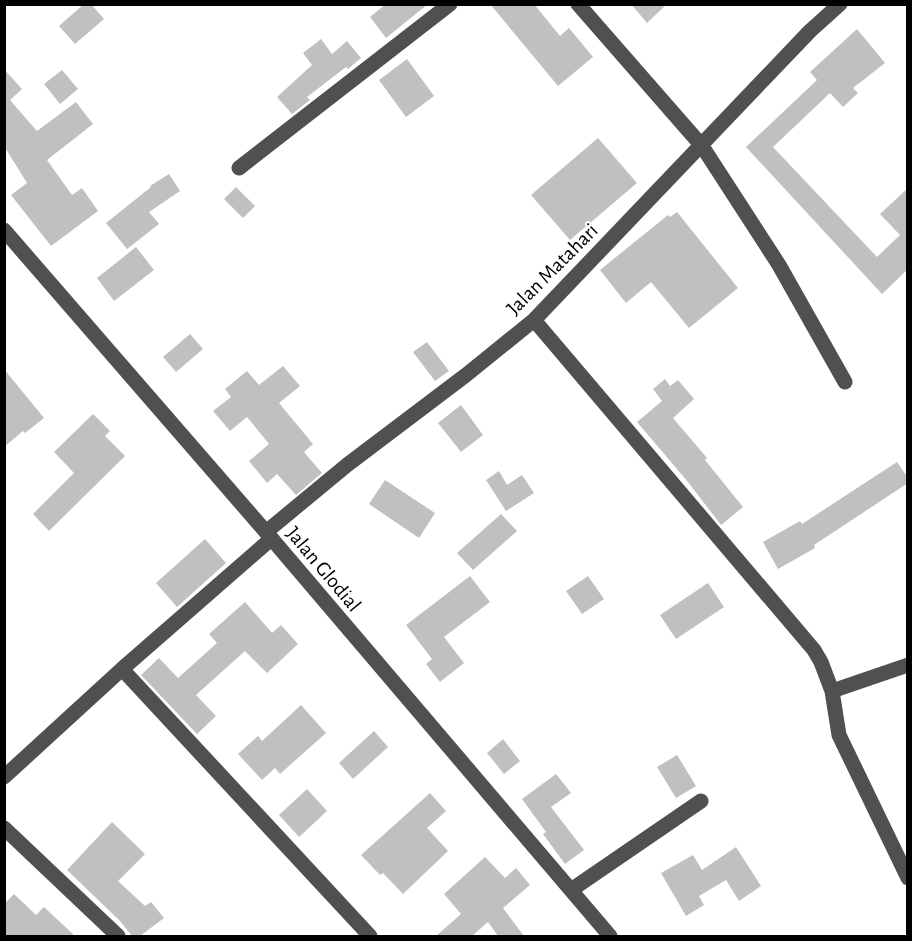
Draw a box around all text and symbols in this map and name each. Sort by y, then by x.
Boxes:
street label: Jalan Matahari [503,220,602,319]
street label: Jalan Glodial [282,523,365,616]

